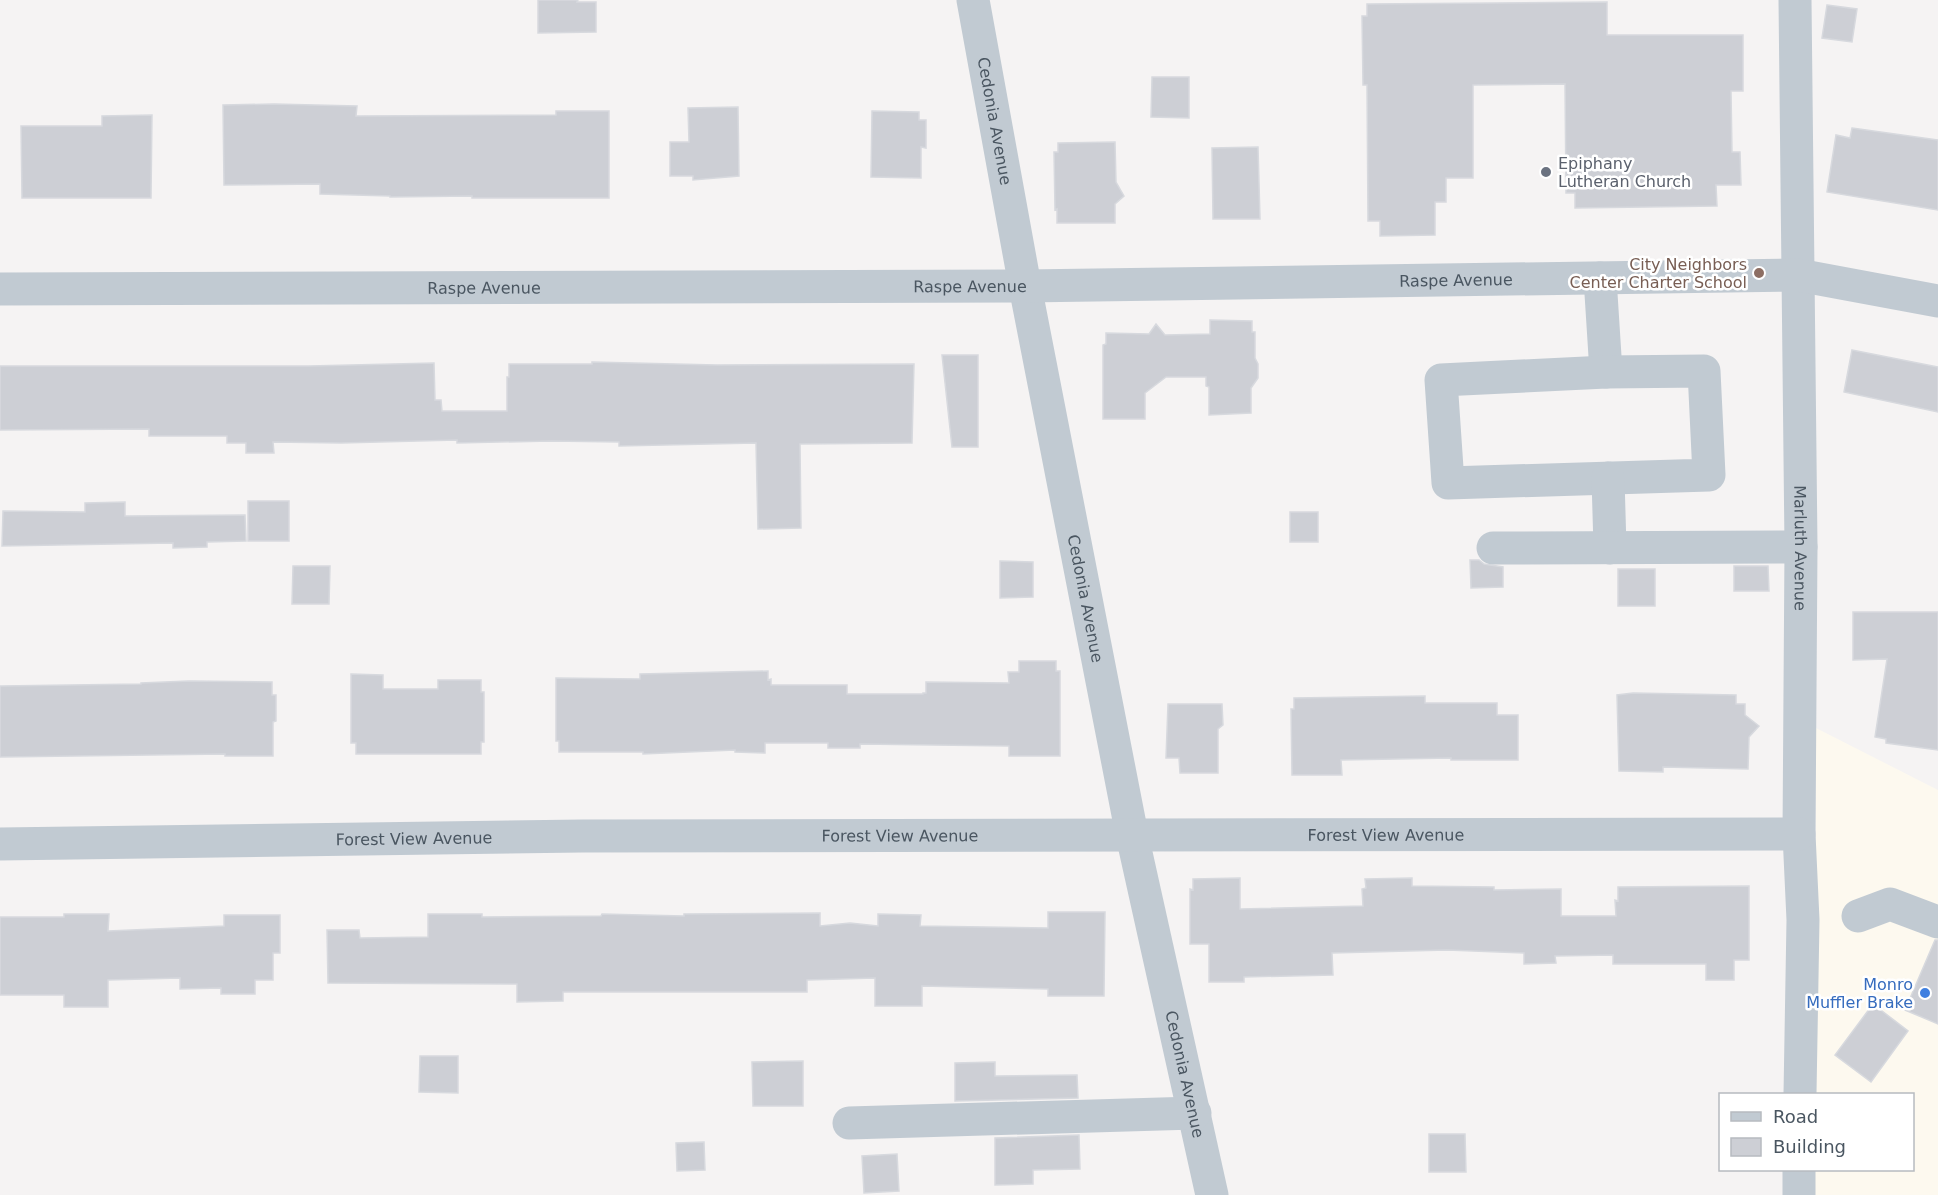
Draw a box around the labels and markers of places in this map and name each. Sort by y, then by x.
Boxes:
place label: Epiphany Lutheran Church [1558,154,1691,191]
marker: Epiphany Lutheran Church [1539,165,1553,179]
place label: City Neighbors Center Charter School [1569,255,1747,292]
marker: City Neighbors Center Charter School [1752,266,1766,280]
place label: Monro Muffler Brake [1806,975,1913,1012]
marker: Monro Muffler Brake [1918,986,1932,1000]

